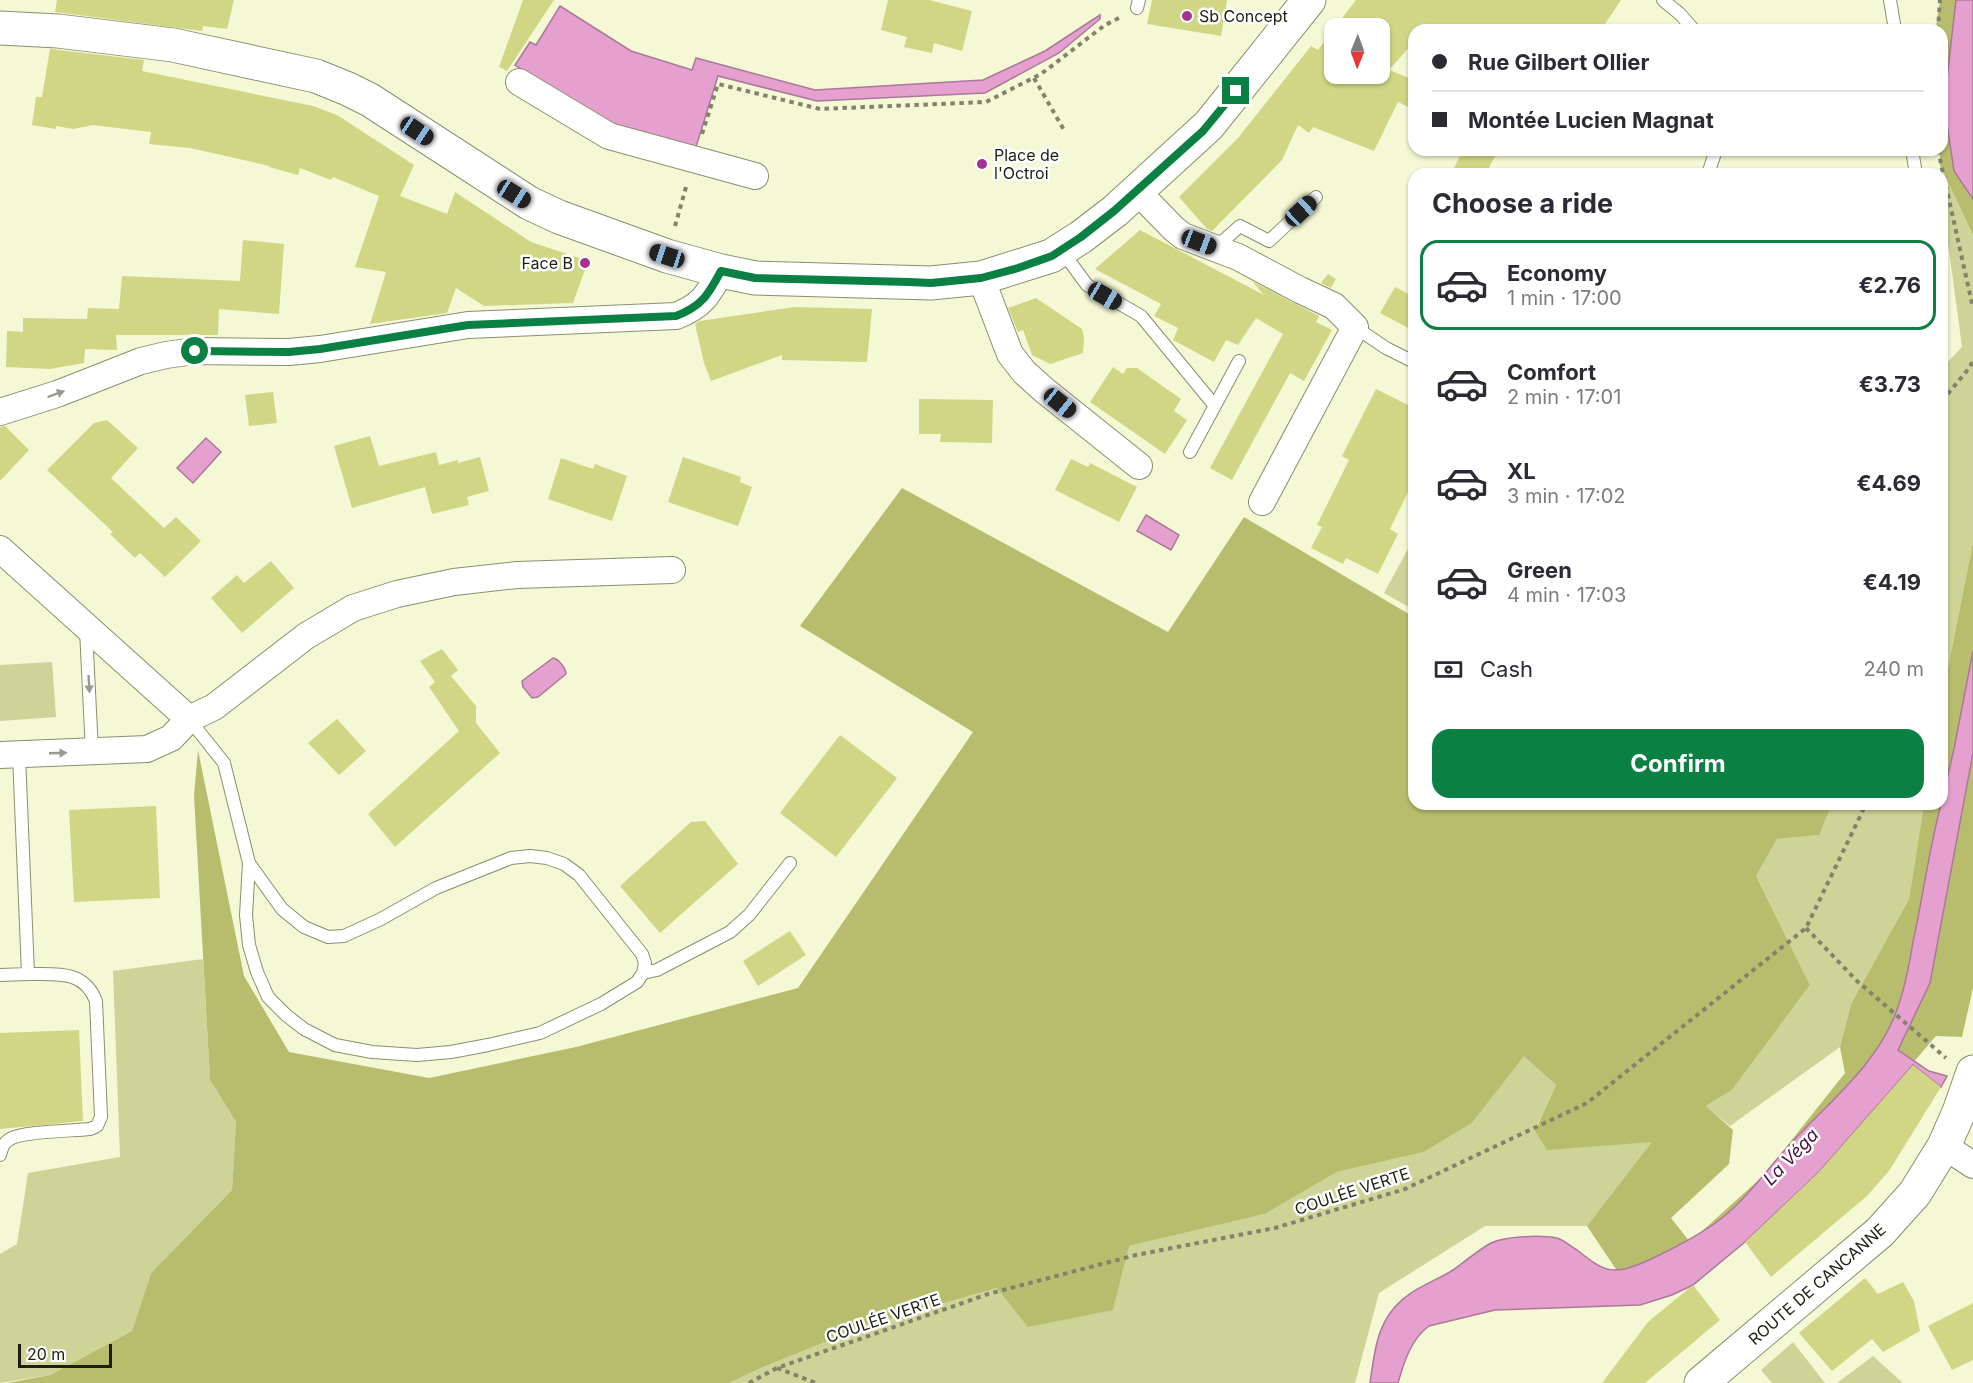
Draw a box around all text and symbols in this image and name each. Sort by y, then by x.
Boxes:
place label: Sb Concept [1199,6,1288,26]
marker: Sb Concept [1180,9,1194,23]
north arrow [1324,18,1390,84]
map controls [1324,18,1390,84]
text: Rue Gilbert Ollier [1468,49,1649,75]
route end [1222,77,1249,104]
text: Montée Lucien Magnat [1468,107,1714,133]
car [397,113,437,149]
place label: Place de l'Octroi [994,145,1059,183]
marker: Place de l'Octroi [975,157,989,171]
car [494,177,534,211]
text: Choose a ride [1432,187,1613,220]
car [1282,192,1320,230]
car [1179,227,1219,257]
car [647,242,687,270]
place label: Face B [522,253,573,273]
marker: Face B [578,256,592,270]
icon: car [1435,258,1489,312]
text: Economy [1507,260,1607,286]
text: €2.76 [1859,272,1921,298]
car [1085,279,1125,313]
text: 1 min · 17:00 [1507,286,1622,310]
route start [181,337,208,364]
icon: car [1435,357,1489,411]
text: Comfort [1507,359,1596,385]
text: €3.73 [1859,371,1921,397]
car [1040,385,1080,421]
text: 2 min · 17:01 [1507,385,1621,409]
one-way arrow [47,389,65,399]
icon: car [1435,456,1489,510]
text: XL [1507,458,1536,484]
text: €4.69 [1857,470,1921,496]
text: 3 min · 17:02 [1507,484,1626,508]
icon: car [1435,555,1489,609]
text: Green [1507,557,1572,583]
text: €4.19 [1863,569,1921,595]
text: 4 min · 17:03 [1507,583,1626,607]
icon: cash [1432,653,1465,686]
text: Cash [1480,656,1533,682]
text: 240 m [1863,657,1924,681]
one-way arrow [84,675,93,694]
button: Confirm [1432,729,1924,798]
one-way arrow [49,749,68,758]
water label: La Véga [1759,1124,1823,1189]
street label: COULÉE VERTE [1292,1163,1412,1219]
street label: ROUTE DE CANCANNE [1744,1219,1890,1349]
street label: COULÉE VERTE [823,1289,943,1347]
scale bar [18,1341,112,1368]
text: 20 m [27,1344,65,1364]

